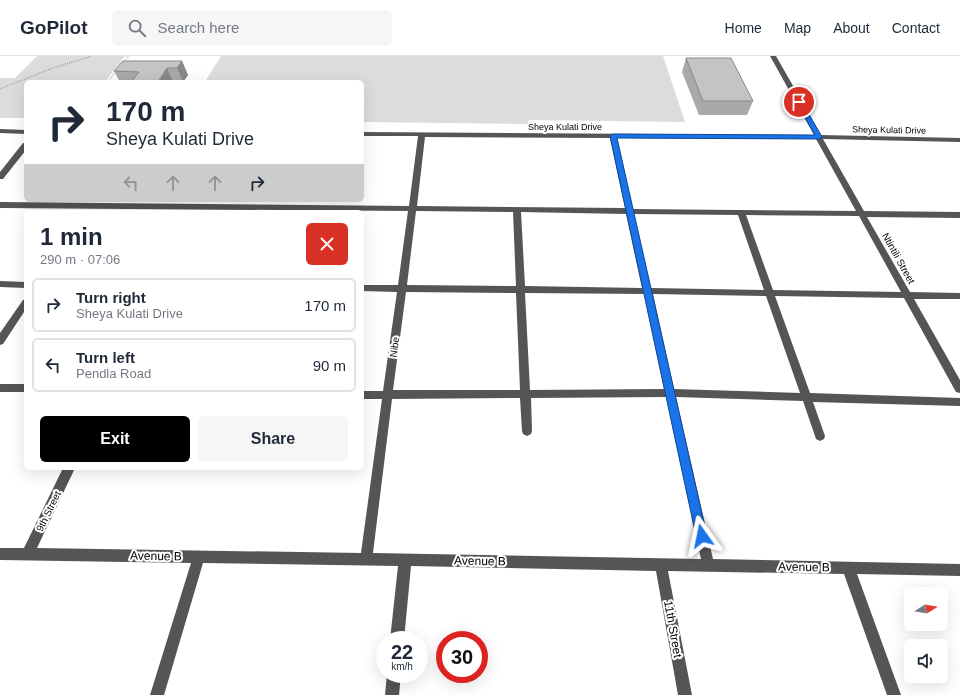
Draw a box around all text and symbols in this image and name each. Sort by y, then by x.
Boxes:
search box [112,10,392,46]
text: GoPilot [20,17,88,38]
icon: search [126,17,148,39]
text: Search here [158,19,239,36]
text: Home [725,20,762,36]
text: Map [784,20,811,36]
text: About [833,20,870,36]
text: Contact [892,20,940,36]
pin [782,85,816,119]
icon: arrive [788,91,810,113]
icon: right [40,96,92,148]
text: 170 m [106,96,185,127]
street label: Sheya Kulati Drive [528,122,602,132]
street label: Sheya Kulati Drive [852,124,926,136]
text: Sheya Kulati Drive [106,129,254,149]
icon: left [120,172,142,194]
icon: ahead [162,172,184,194]
icon: ahead [204,172,226,194]
icon: right [246,172,268,194]
text: 1 min [40,223,103,250]
button: close [306,223,348,265]
street label: Ntintili Street [880,231,917,286]
text: 290 m · 07:06 [40,252,120,267]
text: Turn right [76,289,146,306]
icon: right [42,294,64,316]
text: 170 m [304,297,346,314]
text: Sheya Kulati Drive [76,306,183,321]
street label: Nibe [388,336,401,358]
text: Turn left [76,349,135,366]
icon: left [42,354,64,376]
text: 90 m [313,357,346,374]
text: Pendla Road [76,366,151,381]
button: Exit [40,416,190,462]
button: Share [198,416,348,462]
street label: 9th Street [34,489,63,533]
position arrow [681,515,723,557]
street label: Avenue B [130,549,182,563]
street label: Avenue B [454,554,506,568]
street label: Avenue B [778,560,830,574]
north arrow [904,587,948,631]
map controls [904,587,948,683]
street label: 11th Street [661,599,685,659]
speed limit sign: 30 [436,631,488,683]
button: sound [904,639,948,683]
text: 22 [391,641,413,663]
text: km/h [391,661,413,672]

